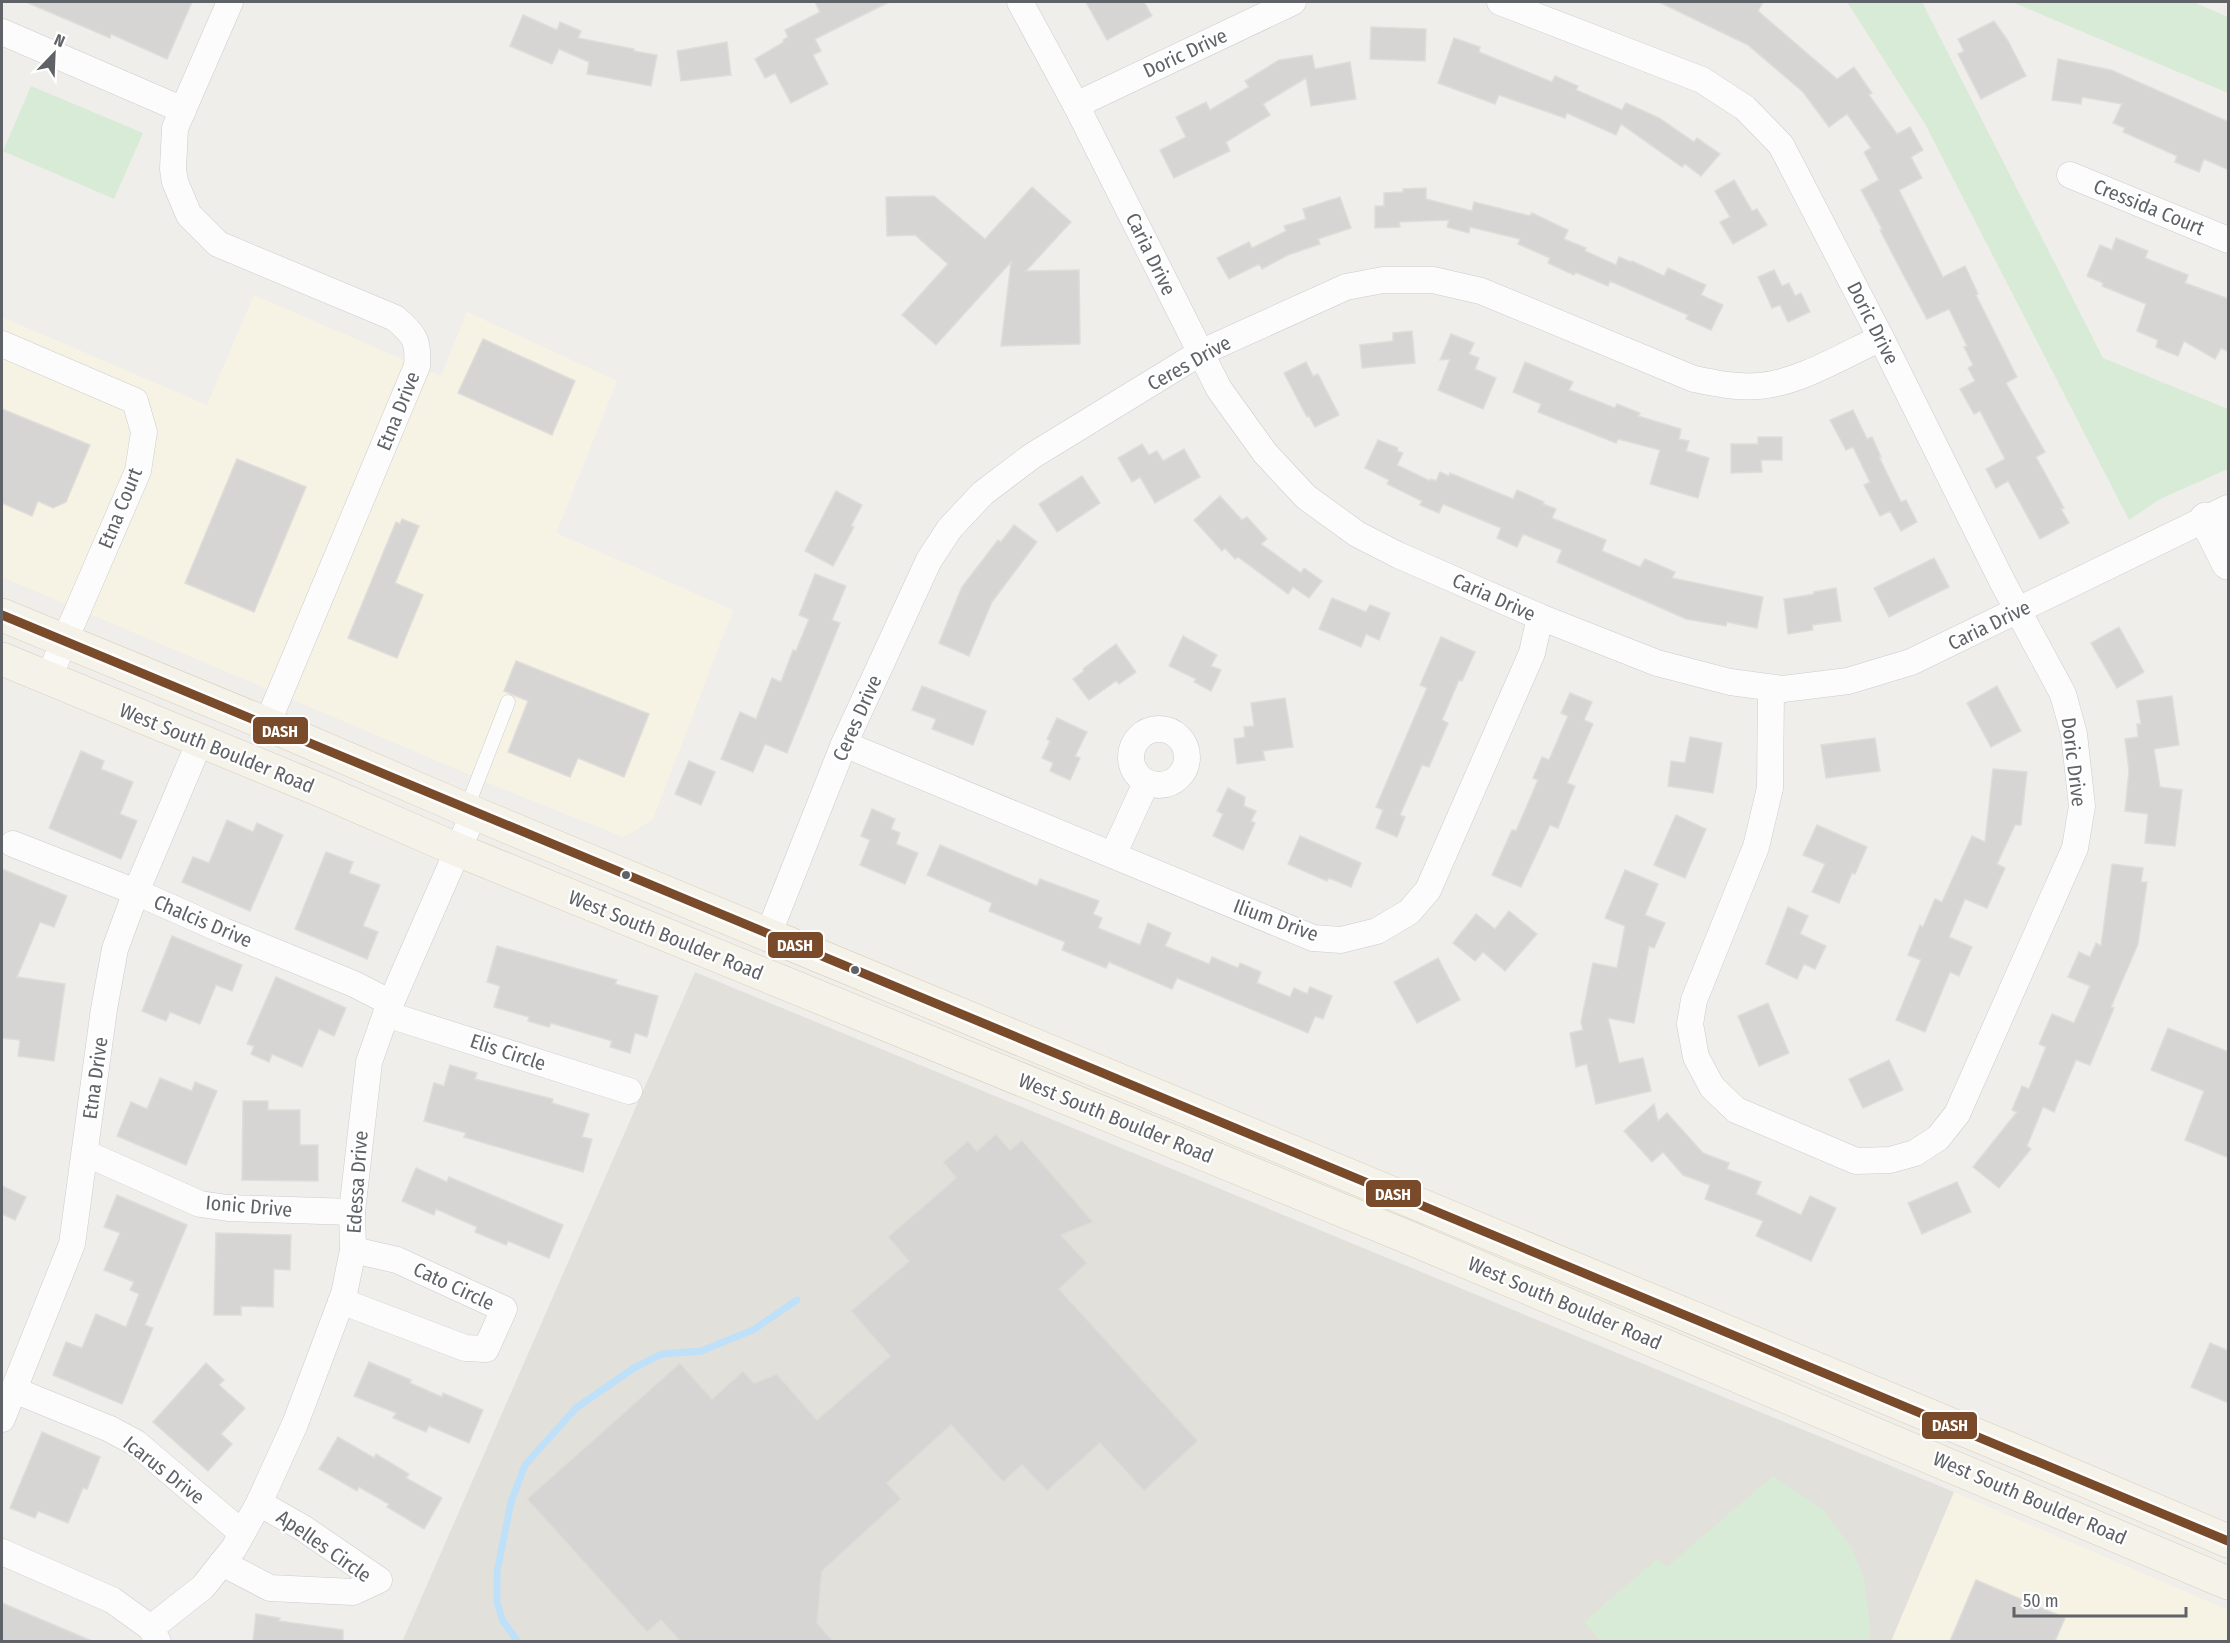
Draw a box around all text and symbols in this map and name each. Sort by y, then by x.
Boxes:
street label: Doric Drive [1139,23,1231,83]
north arrow [24,24,84,84]
text: N [52,30,68,51]
street label: Cressida Court [2090,174,2208,240]
street label: Caria Drive [1121,209,1181,299]
street label: Doric Drive [1842,278,1904,368]
street label: Ceres Drive [1143,330,1235,396]
street label: Etna Drive [371,368,425,454]
street label: Etna Court [93,464,147,552]
street label: Caria Drive [1449,568,1539,626]
street label: Caria Drive [1944,595,2034,655]
street label: Ceres Drive [827,671,887,765]
street label: West South Boulder Road [116,698,318,798]
line badge: DASH [252,716,309,745]
street label: Doric Drive [2057,716,2091,808]
text: DASH [262,722,298,741]
unlabelled marker [620,869,632,881]
street label: West South Boulder Road [565,885,767,985]
street label: Chalcis Drive [150,890,256,952]
street label: Ilium Drive [1230,894,1322,946]
line badge: DASH [767,931,824,959]
text: DASH [777,936,813,955]
unlabelled marker [849,964,861,976]
street label: Elis Circle [467,1029,549,1075]
street label: Etna Drive [77,1035,113,1121]
street label: West South Boulder Road [1015,1068,1217,1168]
street label: Edessa Drive [341,1130,373,1234]
line badge: DASH [1365,1179,1422,1208]
text: DASH [1375,1185,1411,1204]
street label: Ionic Drive [205,1190,293,1222]
street label: West South Boulder Road [1465,1251,1665,1355]
street label: Cato Circle [410,1257,498,1315]
line badge: DASH [1921,1411,1978,1440]
text: DASH [1932,1416,1968,1435]
street label: Icarus Drive [119,1431,209,1509]
street label: West South Boulder Road [1930,1446,2130,1550]
street label: Apelles Circle [272,1505,376,1587]
scale bar [2014,1580,2186,1618]
text: 50 m [2023,1590,2059,1612]

